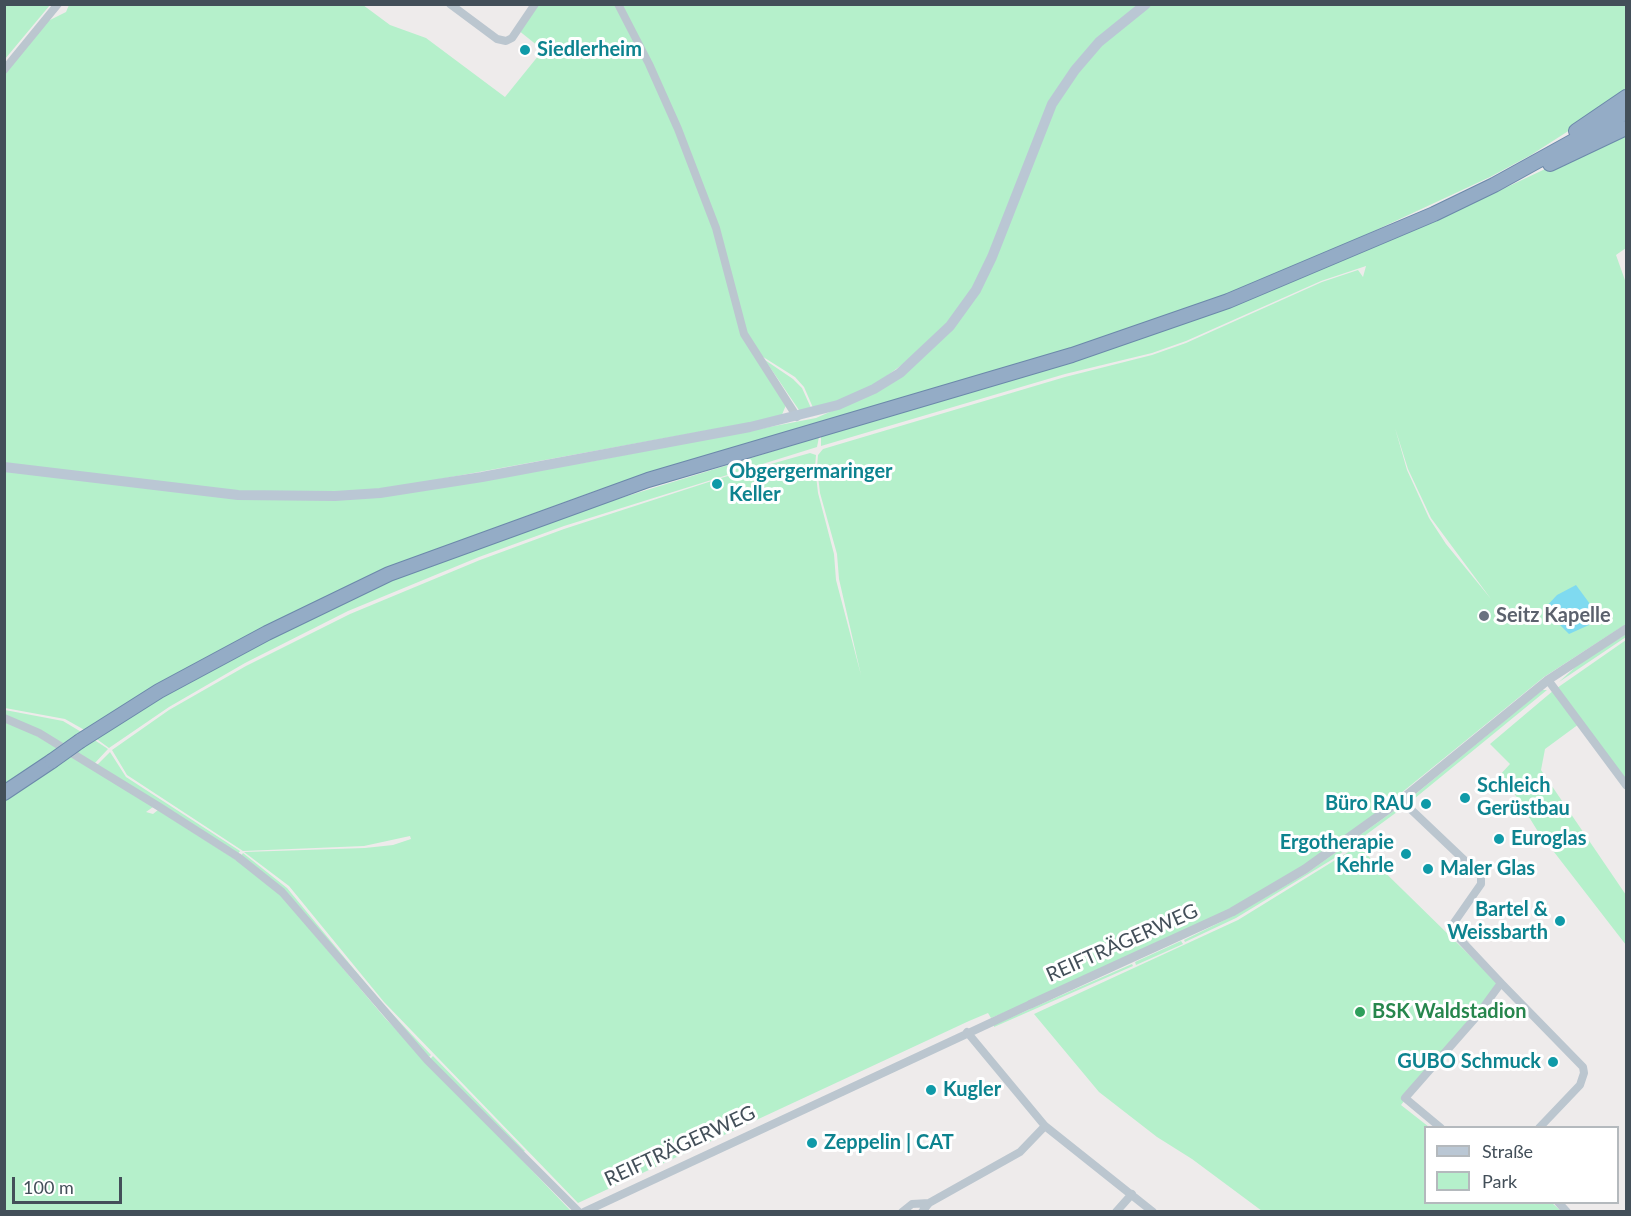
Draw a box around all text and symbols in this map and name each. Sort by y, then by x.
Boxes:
place label: Siedlerheim [537,38,642,62]
marker: Siedlerheim [518,43,532,57]
place label: Obgergermaringer Keller [729,460,893,507]
marker: Obgergermaringer Keller [710,477,724,491]
place label: Seitz Kapelle [1496,604,1611,628]
marker: Seitz Kapelle [1477,609,1491,623]
place label: Schleich Gerüstbau [1477,774,1570,821]
marker: Schleich Gerüstbau [1458,791,1472,805]
place label: Büro RAU [1325,792,1414,816]
marker: Büro RAU [1419,797,1433,811]
place label: Euroglas [1511,827,1586,851]
place label: Ergotherapie Kehrle [1280,831,1394,878]
marker: Euroglas [1492,832,1506,846]
marker: Ergotherapie Kehrle [1399,847,1413,861]
place label: Maler Glas [1440,857,1535,881]
marker: Maler Glas [1421,862,1435,876]
place label: Bartel & Weissbarth [1447,898,1548,945]
street label: REIFTRÄGERWEG [1042,899,1202,987]
marker: Bartel & Weissbarth [1553,914,1567,928]
place label: BSK Waldstadion [1372,1000,1527,1024]
marker: BSK Waldstadion [1353,1005,1367,1019]
place label: GUBO Schmuck [1397,1050,1541,1074]
marker: GUBO Schmuck [1546,1055,1560,1069]
place label: Kugler [943,1078,1001,1102]
marker: Kugler [924,1083,938,1097]
street label: REIFTRÄGERWEG [601,1101,759,1191]
legend [1424,1126,1619,1204]
place label: Zeppelin | CAT [824,1131,954,1155]
marker: Zeppelin | CAT [805,1136,819,1150]
text: Straße [1482,1140,1533,1162]
scale bar [15,1165,124,1203]
text: Park [1482,1170,1517,1192]
text: 100 m [23,1176,74,1198]

